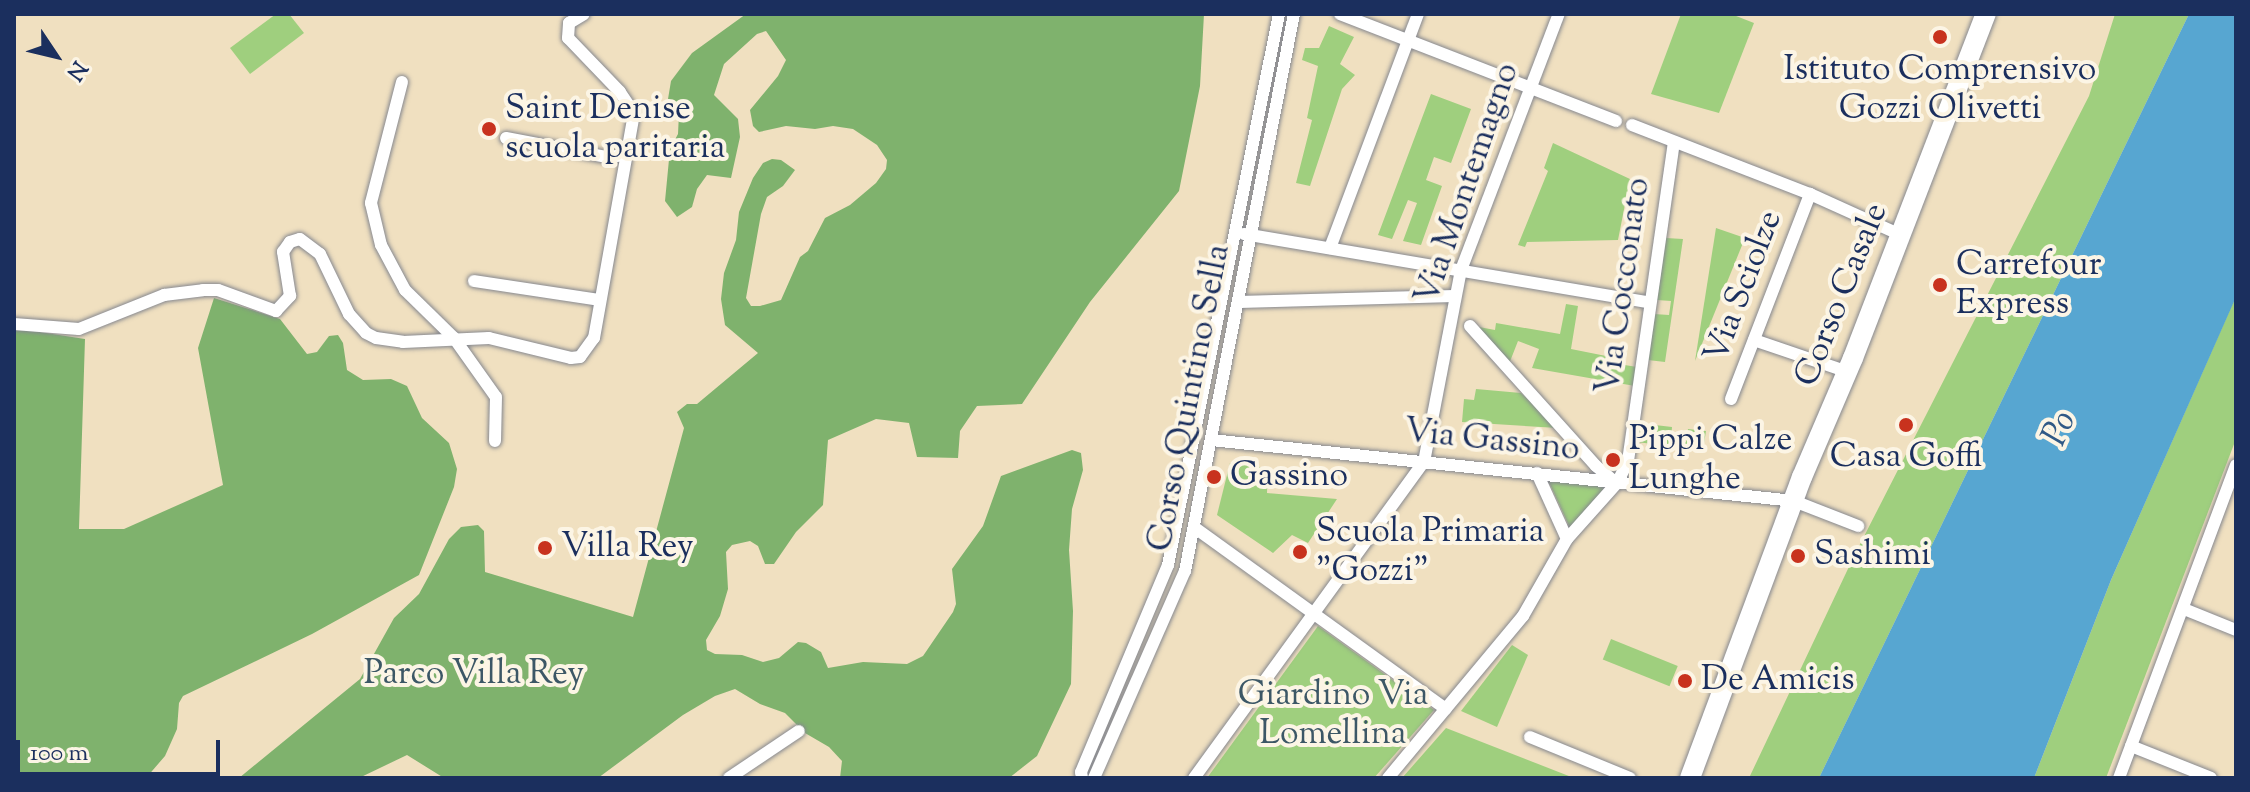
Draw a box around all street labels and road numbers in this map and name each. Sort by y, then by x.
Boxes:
street label: Via Montemagno [1408,58,1528,310]
street label: Via Cocconato [1589,175,1659,397]
street label: Corso Casale [1787,198,1897,392]
street label: Via Sciolze [1696,205,1792,369]
street label: Corso Quintino Sella [1140,241,1240,555]
street label: Via Gassino [1402,412,1582,470]

